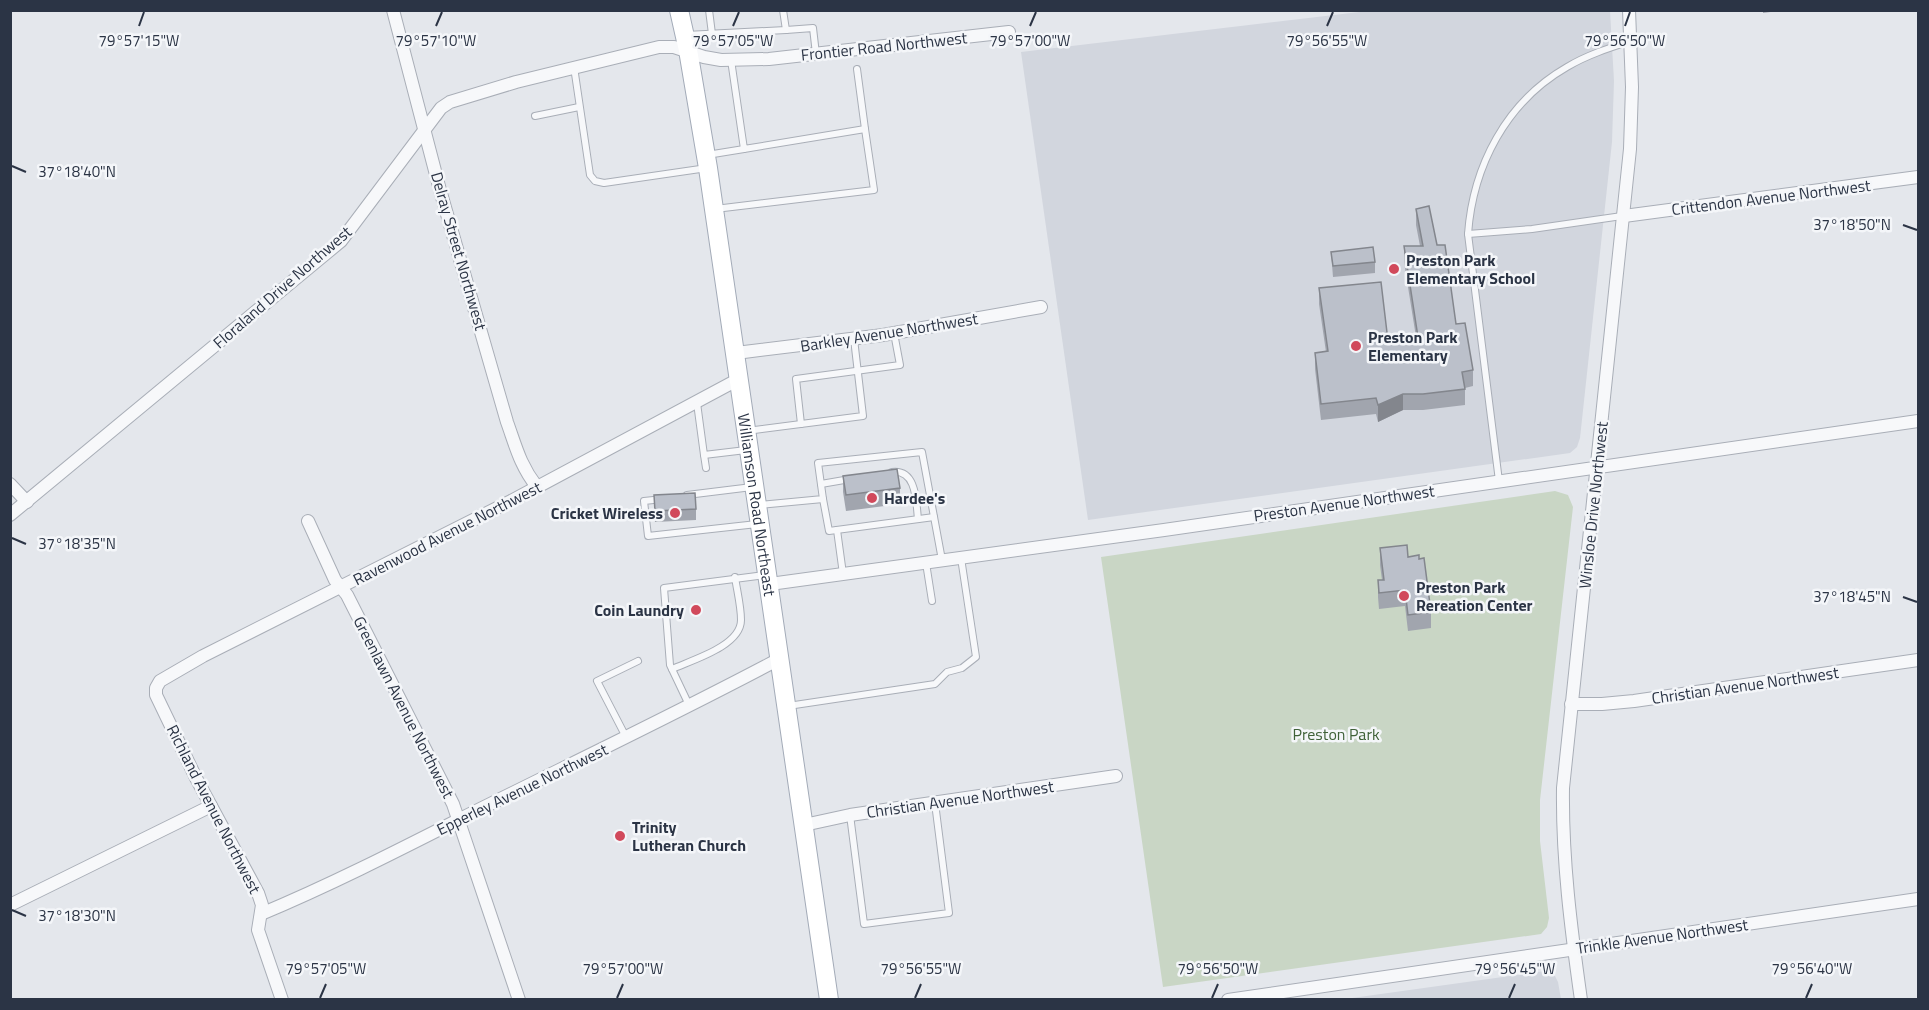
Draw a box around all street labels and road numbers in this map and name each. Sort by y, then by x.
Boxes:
street label: Frontier Road Northwest [800,25,969,67]
street label: Delray Street Northwest [425,169,493,333]
street label: Crittendon Avenue Northwest [1670,173,1872,221]
street label: Floraland Drive Northwest [207,220,357,354]
street label: Barkley Avenue Northwest [798,306,980,358]
street label: Williamson Road Northeast [732,412,782,598]
street label: Winsloe Drive Northwest [1572,420,1614,590]
street label: Ravenwood Avenue Northwest [349,475,546,591]
street label: Preston Avenue Northwest [1252,478,1436,528]
street label: Greenlawn Avenue Northwest [348,612,461,803]
street label: Christian Avenue Northwest [1650,660,1840,710]
street label: Richland Avenue Northwest [161,720,267,898]
street label: Epperley Avenue Northwest [432,737,612,841]
street label: Christian Avenue Northwest [865,774,1055,824]
street label: Trinkle Avenue Northwest [1575,912,1750,960]

